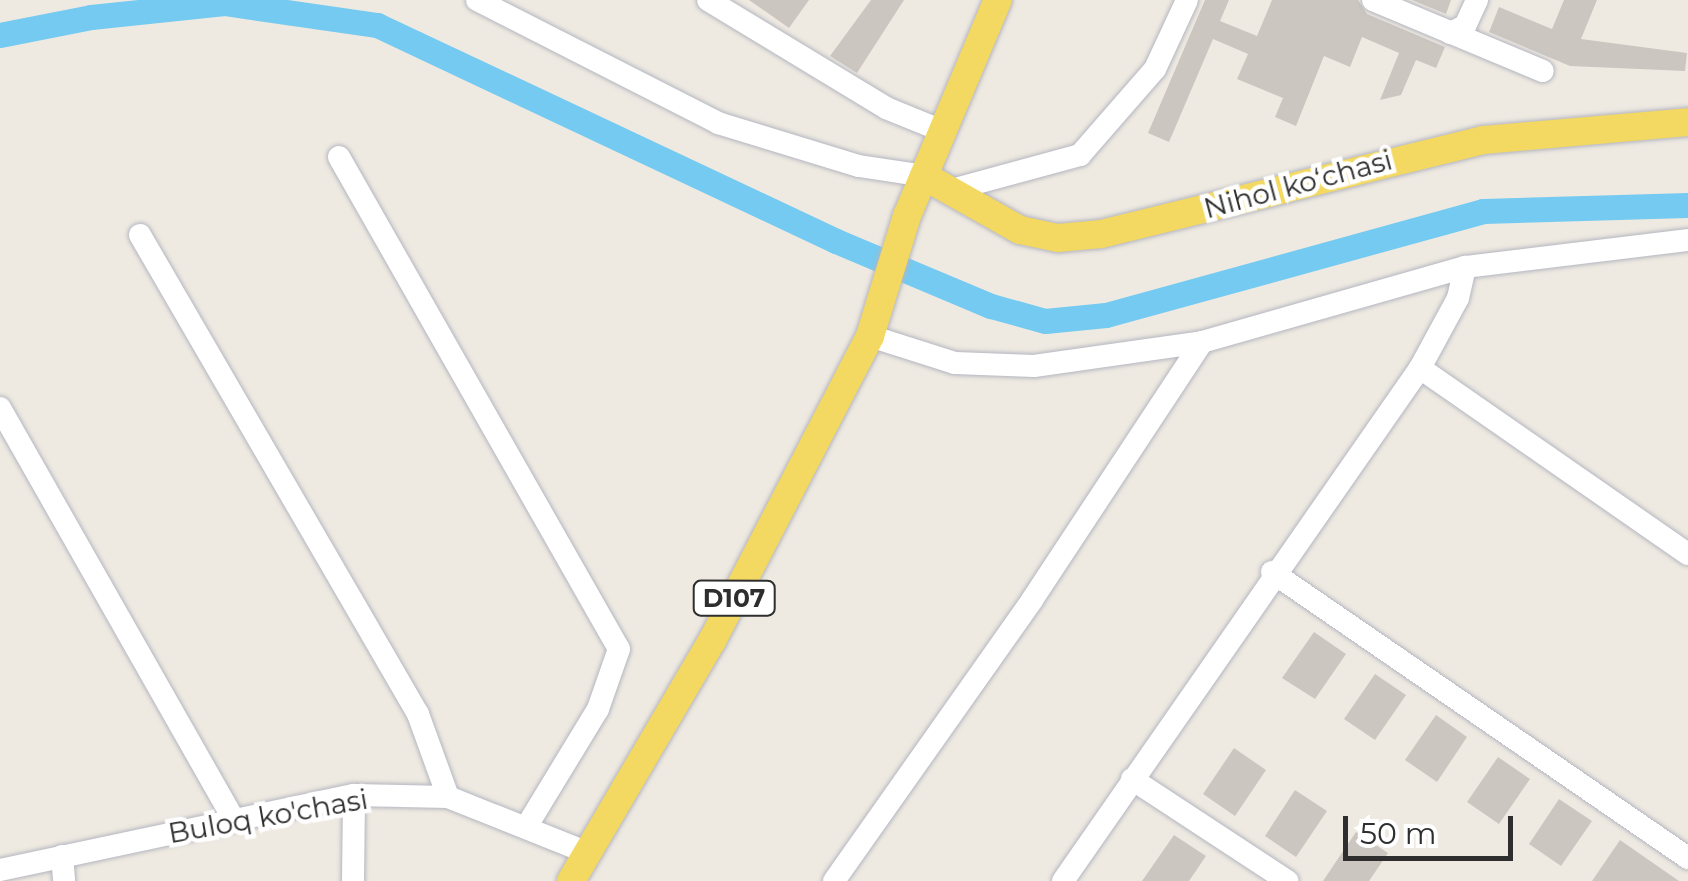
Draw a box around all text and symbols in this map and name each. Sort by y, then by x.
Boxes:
street label: Nihol koʻchasi [1200,143,1396,225]
road number: D107 [692,578,776,618]
street label: Buloq ko'chasi [166,782,370,850]
scale bar [1348,796,1518,858]
text: 50 m [1360,815,1437,852]

